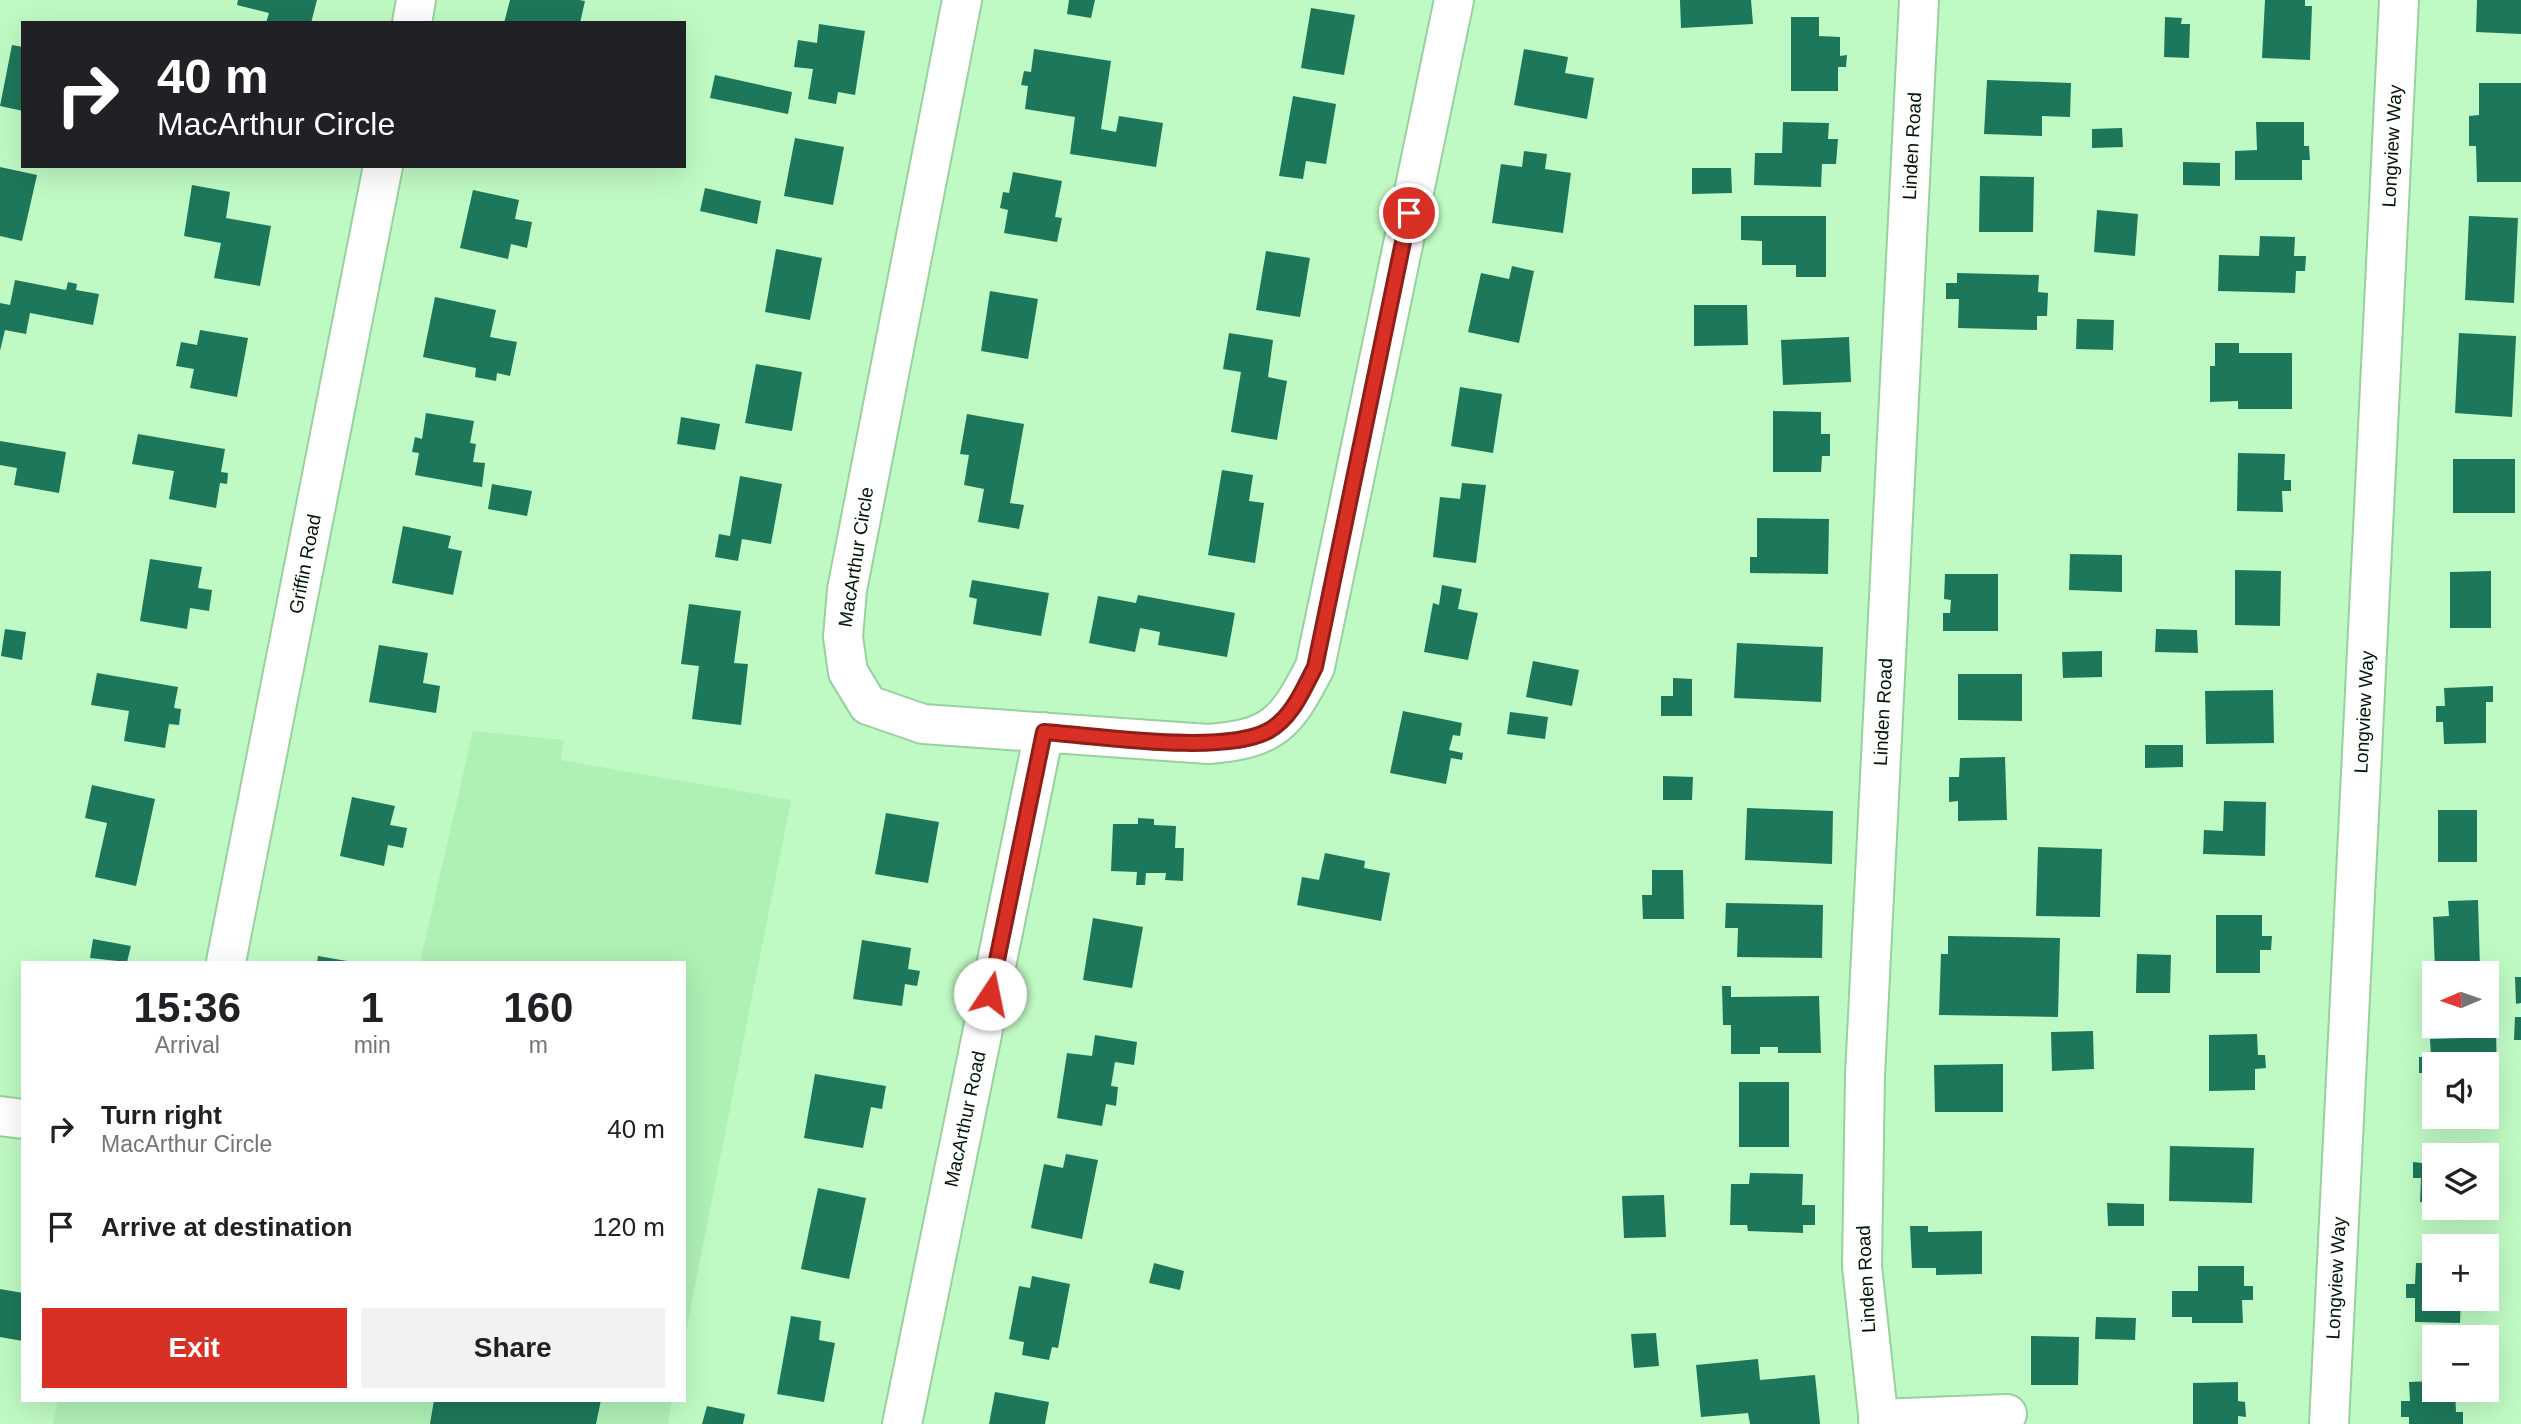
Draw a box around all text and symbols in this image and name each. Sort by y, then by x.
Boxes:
icon: right [42,49,133,140]
text: 40 m [157,49,269,103]
street label: Longview Way [2378,84,2406,208]
street label: Linden Road [1899,92,1925,200]
text: MacArthur Circle [157,106,395,142]
pin [1379,183,1439,243]
icon: arrive [1390,194,1428,232]
street label: MacArthur Circle [835,485,877,629]
street label: Griffin Road [285,512,325,616]
street label: Longview Way [2350,650,2378,774]
street label: Linden Road [1870,658,1896,766]
position arrow [953,957,1027,1031]
north arrow [2422,961,2499,1038]
map controls [2422,961,2499,1402]
text: 15:36 [134,984,241,1031]
text: 1 [360,984,384,1031]
text: 160 [503,984,573,1031]
text: Arrival [155,1032,220,1058]
text: min [354,1032,391,1058]
text: m [529,1032,548,1058]
street label: MacArthur Road [940,1049,990,1189]
button: sound [2422,1052,2499,1129]
text: Turn right [101,1100,222,1130]
icon: right [42,1110,80,1148]
text: 40 m [607,1114,665,1144]
text: MacArthur Circle [101,1131,272,1157]
button: layers [2422,1143,2499,1220]
icon: arrive [42,1208,80,1246]
text: Arrive at destination [101,1212,352,1242]
text: 120 m [593,1212,665,1242]
street label: Longview Way [2322,1216,2350,1340]
street label: Linden Road [1853,1225,1879,1333]
button: + [2422,1234,2499,1311]
button: Exit [42,1308,347,1388]
button: Share [361,1308,665,1388]
button: − [2422,1325,2499,1402]

